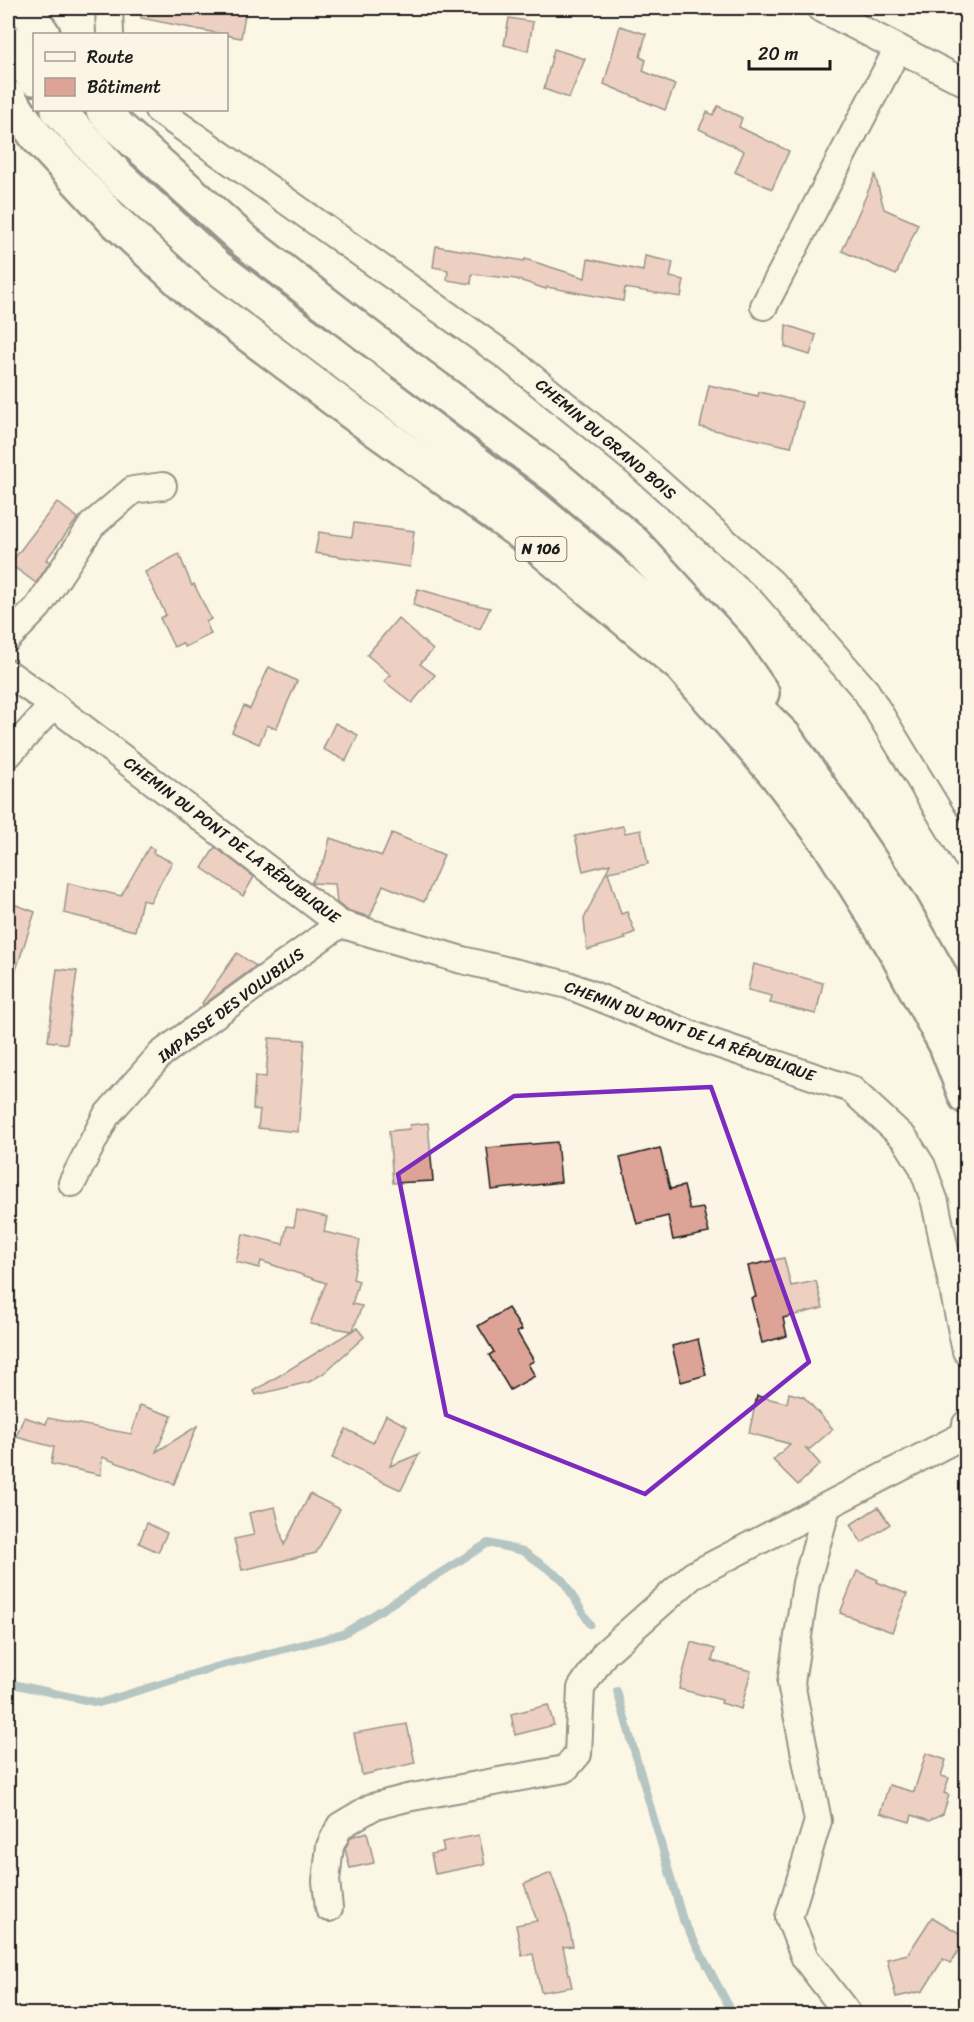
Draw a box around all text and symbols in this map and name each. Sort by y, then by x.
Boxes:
legend [33,33,228,111]
scale bar [749,33,830,71]
text: 20 m [758,38,798,70]
text: Route [87,41,134,73]
text: Bâtiment [87,71,161,103]
street label: CHEMIN DU GRAND BOIS [529,371,683,507]
road number: N 106 [516,537,566,561]
street label: CHEMIN DU PONT DE LA RÉPUBLIQUE [117,749,348,932]
street label: IMPASSE DES VOLUBILIS [150,940,311,1071]
street label: CHEMIN DU PONT DE LA RÉPUBLIQUE [560,972,821,1090]

